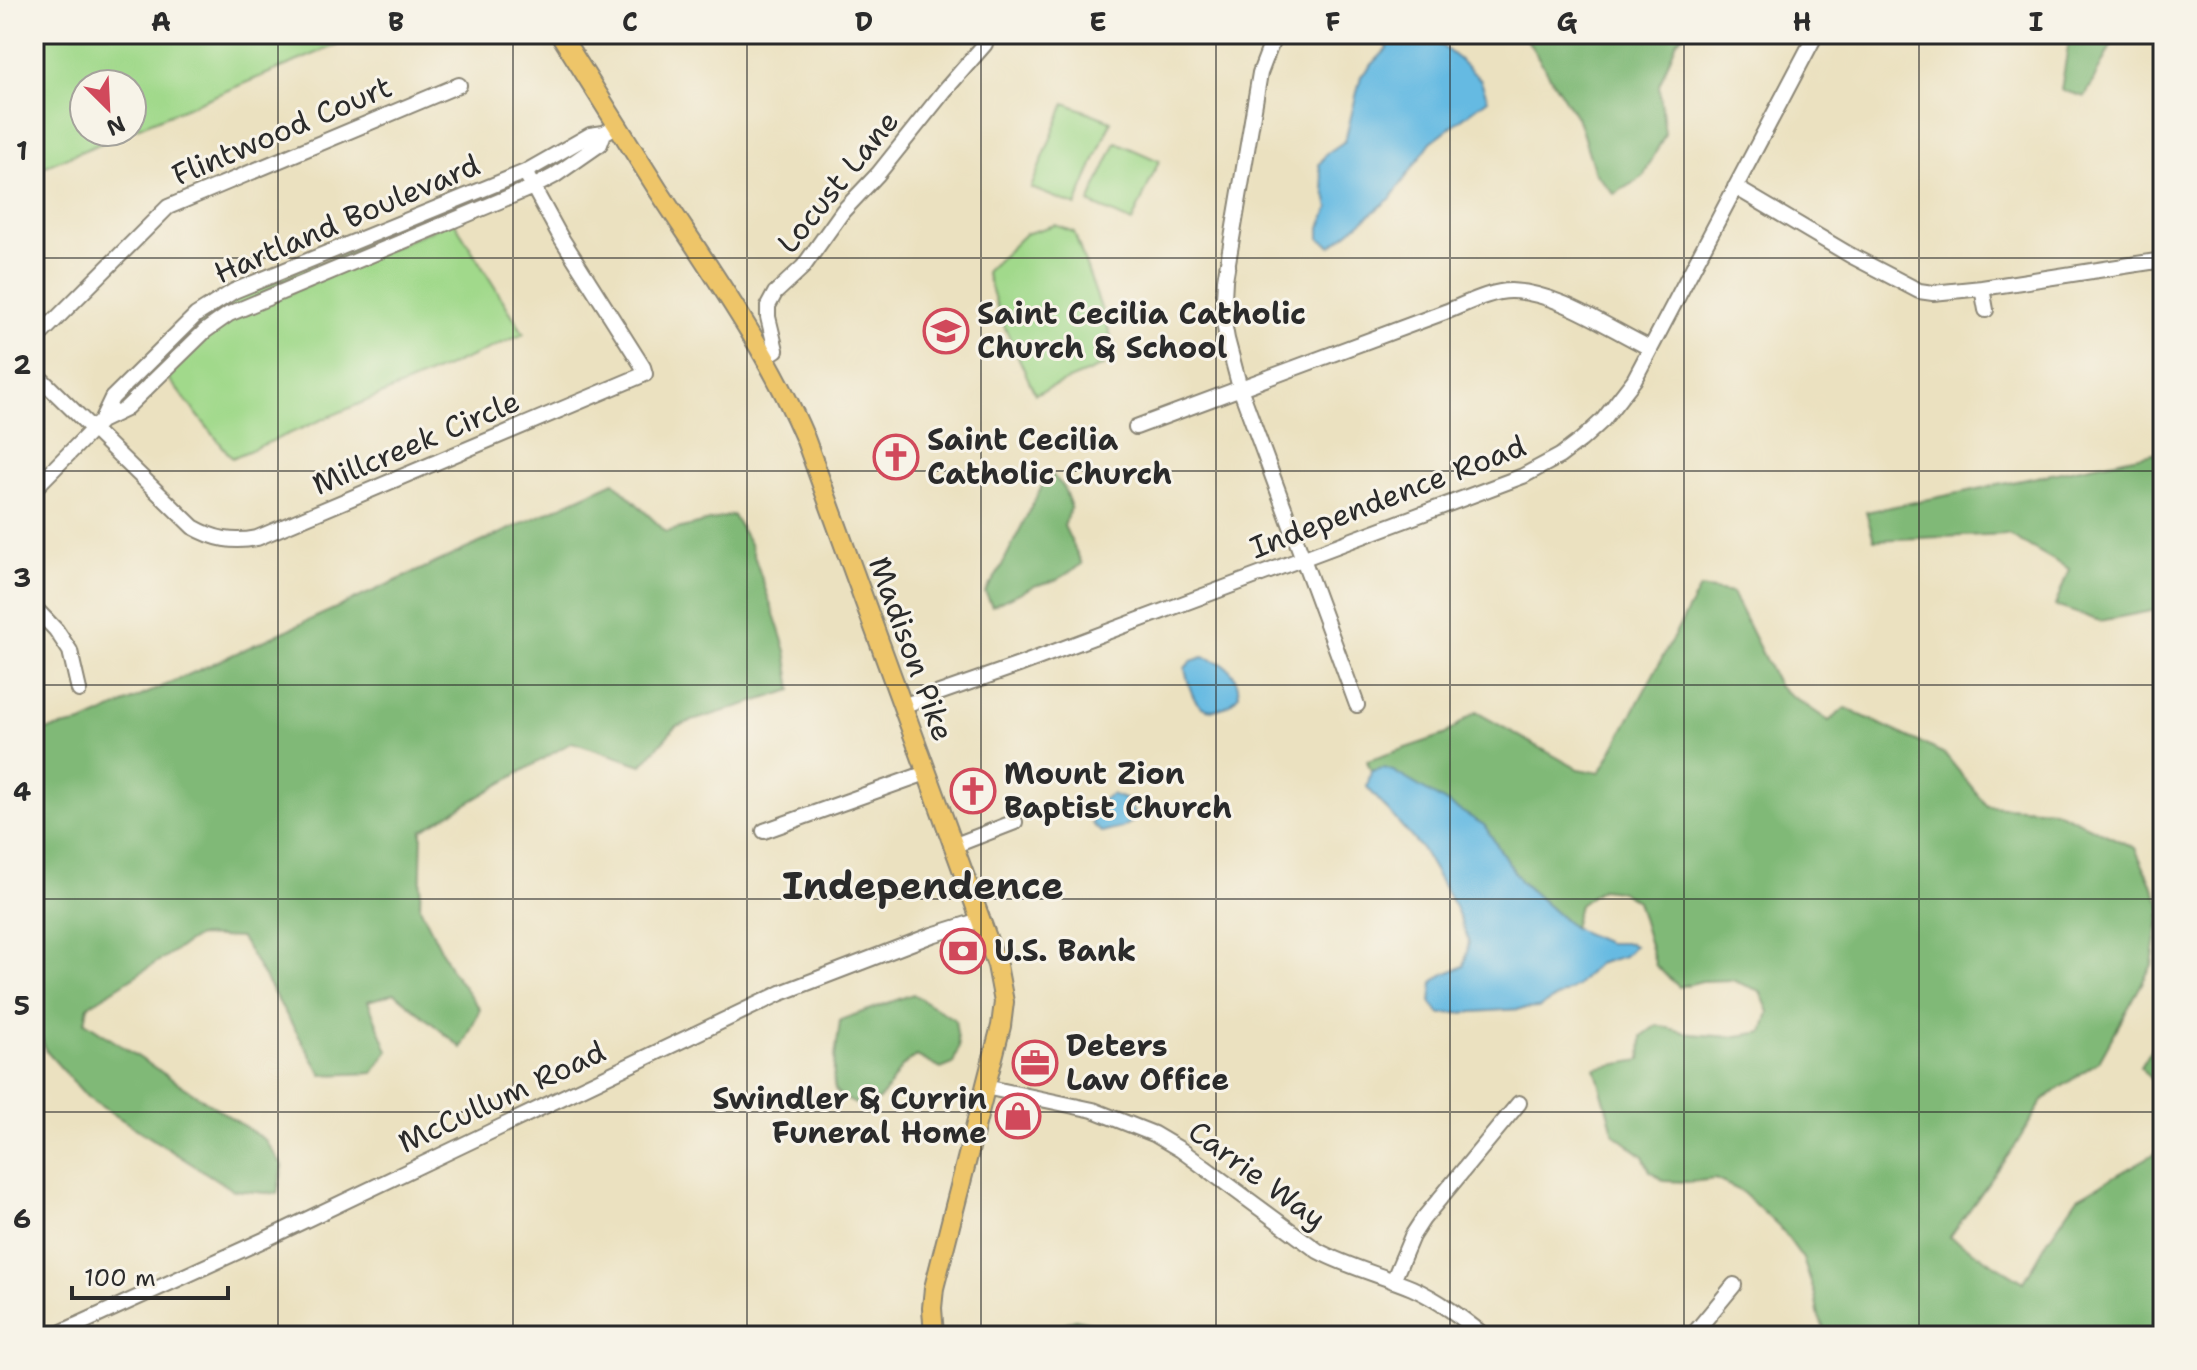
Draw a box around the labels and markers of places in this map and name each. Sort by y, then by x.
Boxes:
place label: Saint Cecilia Catholic Church & School [977,293,1306,368]
school or university icon: Saint Cecilia Catholic Church & School [922,307,970,355]
place label: Saint Cecilia Catholic Church [927,419,1172,494]
church icon: Saint Cecilia Catholic Church [872,433,920,481]
place label: Mount Zion Baptist Church [1004,753,1232,828]
church icon: Mount Zion Baptist Church [949,767,997,815]
bank icon: U.S. Bank [939,927,987,975]
place label: U.S. Bank [994,930,1136,971]
place label: Deters Law Office [1066,1025,1229,1100]
office icon: Deters Law Office [1011,1039,1059,1087]
place label: Swindler & Currin Funeral Home [712,1078,987,1153]
shop icon: Swindler & Currin Funeral Home [994,1092,1042,1140]

